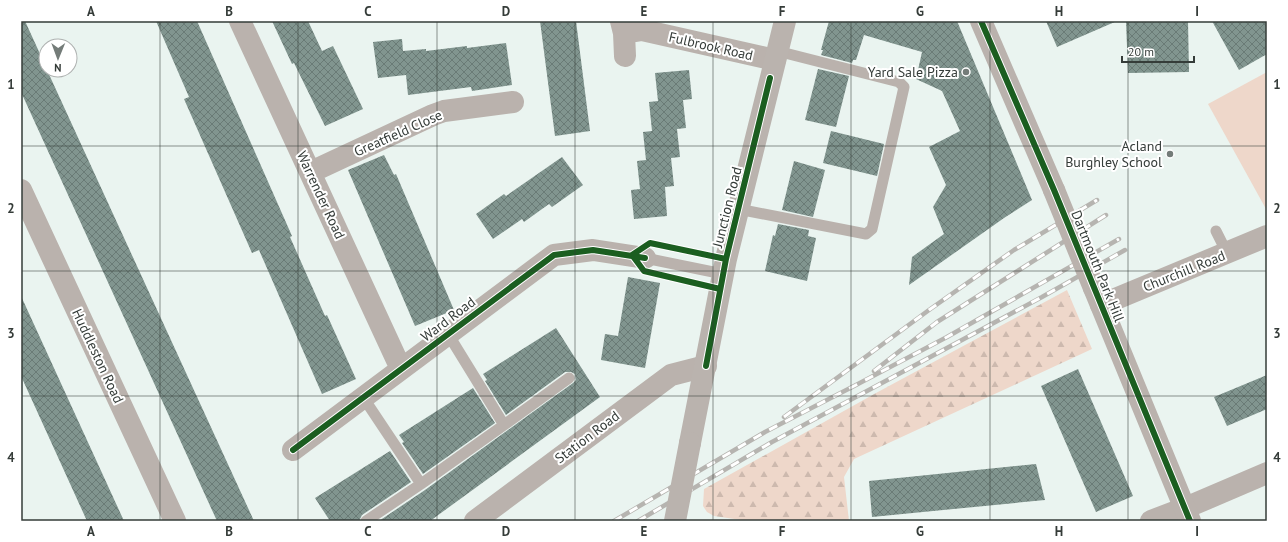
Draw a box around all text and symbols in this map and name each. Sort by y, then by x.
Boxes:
text: A [87,3,95,20]
text: B [225,3,233,20]
text: C [364,3,372,20]
text: D [502,3,510,20]
text: E [641,3,648,20]
text: F [779,3,786,20]
text: G [916,3,924,20]
text: H [1055,3,1063,20]
text: I [1195,3,1199,20]
street label: Fulbrook Road [667,28,755,64]
north arrow [38,38,78,78]
scale bar [1122,38,1194,64]
text: 20 m [1128,44,1154,59]
text: N [54,61,62,75]
place label: Yard Sale Pizza [868,63,958,81]
marker: Yard Sale Pizza [961,67,971,77]
text: 1 [7,76,15,93]
text: 1 [1273,76,1281,93]
street label: Greatfield Close [351,106,445,160]
place label: Acland Burghley School [1065,137,1162,171]
street label: Warrender Road [293,148,349,242]
marker: Acland Burghley School [1165,149,1175,159]
street label: Junction Road [708,165,746,250]
text: 2 [7,200,15,217]
text: 2 [1273,200,1281,217]
street label: Dartmouth Park Hill [1067,207,1129,325]
street label: Churchill Road [1140,246,1228,296]
street label: Ward Road [417,293,479,345]
street label: Huddleston Road [68,306,128,406]
text: 3 [7,325,15,342]
text: 3 [1273,325,1281,342]
street label: Station Road [551,407,623,467]
text: 4 [7,449,15,466]
text: 4 [1273,449,1281,466]
text: A [87,523,95,540]
text: B [225,523,233,540]
text: C [364,523,372,540]
text: D [502,523,510,540]
text: E [641,523,648,540]
text: F [779,523,786,540]
text: G [916,523,924,540]
text: H [1055,523,1063,540]
text: I [1195,523,1199,540]

